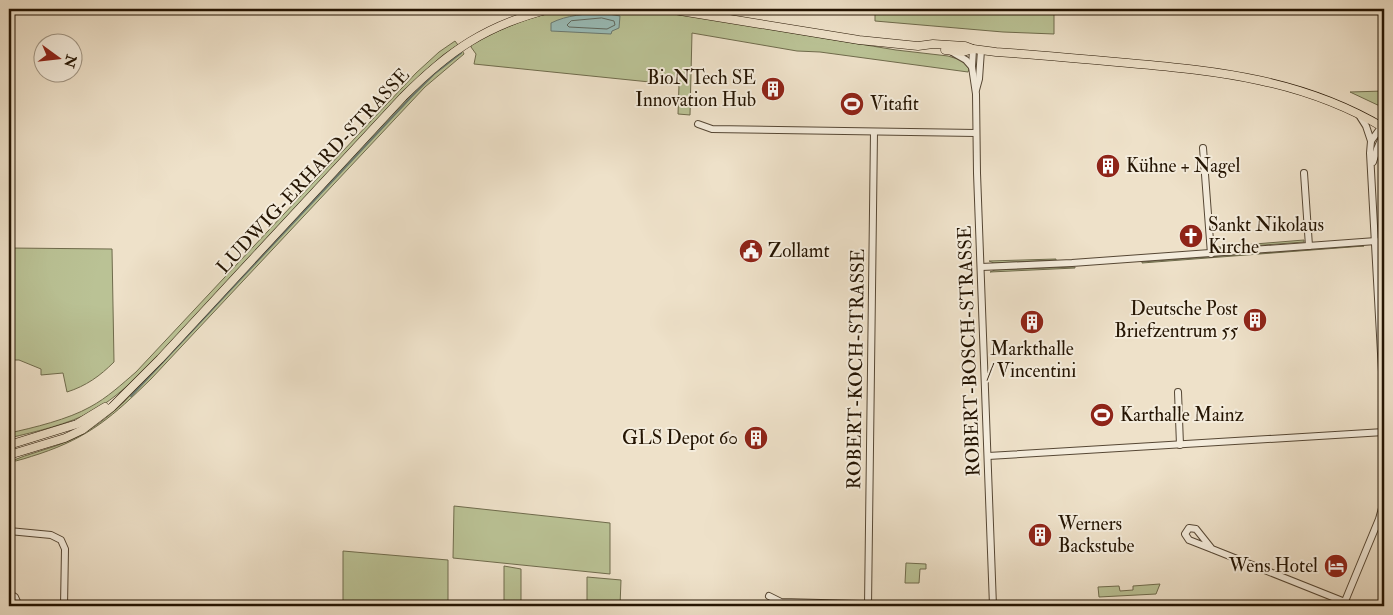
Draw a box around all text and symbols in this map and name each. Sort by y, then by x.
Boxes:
north arrow [32,32,82,82]
text: N [60,52,80,70]
street label: LUDWIG-ERHARD-STRASSE [211,63,415,279]
place label: BioNTech SE Innovation Hub [635,66,756,112]
building icon: BioNTech SE Innovation Hub [760,76,786,102]
sports icon: Vitafit [839,91,865,117]
place label: Vitafit [870,92,919,116]
building icon: Kühne + Nagel [1095,153,1121,179]
place label: Kühne + Nagel [1126,154,1240,178]
place label: Sankt Nikolaus Kirche [1208,213,1324,259]
church icon: Sankt Nikolaus Kirche [1178,223,1204,249]
street label: ROBERT-BOSCH-STRASSE [953,225,985,477]
public building icon: Zollamt [738,238,764,264]
place label: Zollamt [768,239,830,263]
street label: ROBERT-KOCH-STRASSE [842,248,870,490]
place label: Deutsche Post Briefzentrum 55 [1114,297,1239,343]
building icon: Deutsche Post Briefzentrum 55 [1242,307,1268,333]
building icon: Markthalle / Vincentini [1019,309,1045,335]
place label: Markthalle / Vincentini [986,337,1076,383]
sports icon: Karthalle Mainz [1089,402,1115,428]
place label: Karthalle Mainz [1120,403,1244,427]
building icon: GLS Depot 60 [743,425,769,451]
place label: GLS Depot 60 [622,426,738,451]
place label: Werners Backstube [1057,512,1135,558]
building icon: Werners Backstube [1027,522,1053,548]
hotel icon: Wens Hotel [1323,553,1349,579]
place label: Wens Hotel [1228,554,1318,578]

